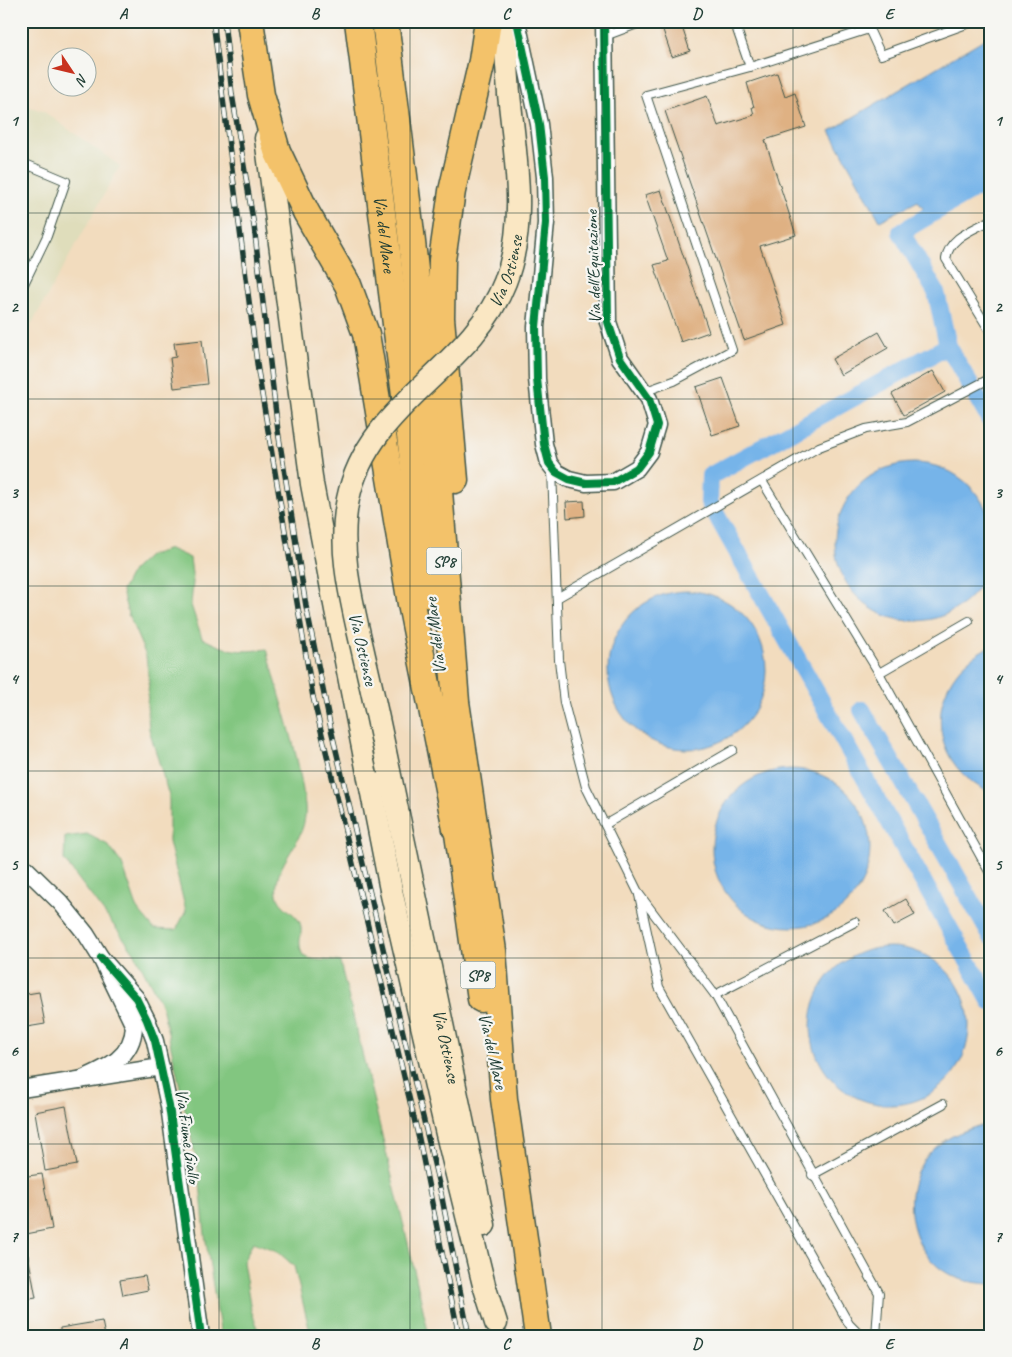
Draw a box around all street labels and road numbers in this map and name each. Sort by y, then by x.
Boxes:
street label: Via del Mare [369,195,401,275]
street label: Via dell'Equitazione [580,209,606,324]
street label: Via Ostiense [484,233,527,311]
road number: SP8 [426,548,462,574]
street label: Via del Mare [419,595,451,676]
street label: Via Ostiense [344,610,382,689]
road number: SP8 [460,962,496,988]
street label: Via Ostiense [428,1007,465,1086]
street label: Via del Mare [474,1011,513,1092]
street label: Via Fiume Giallo [170,1087,206,1186]

